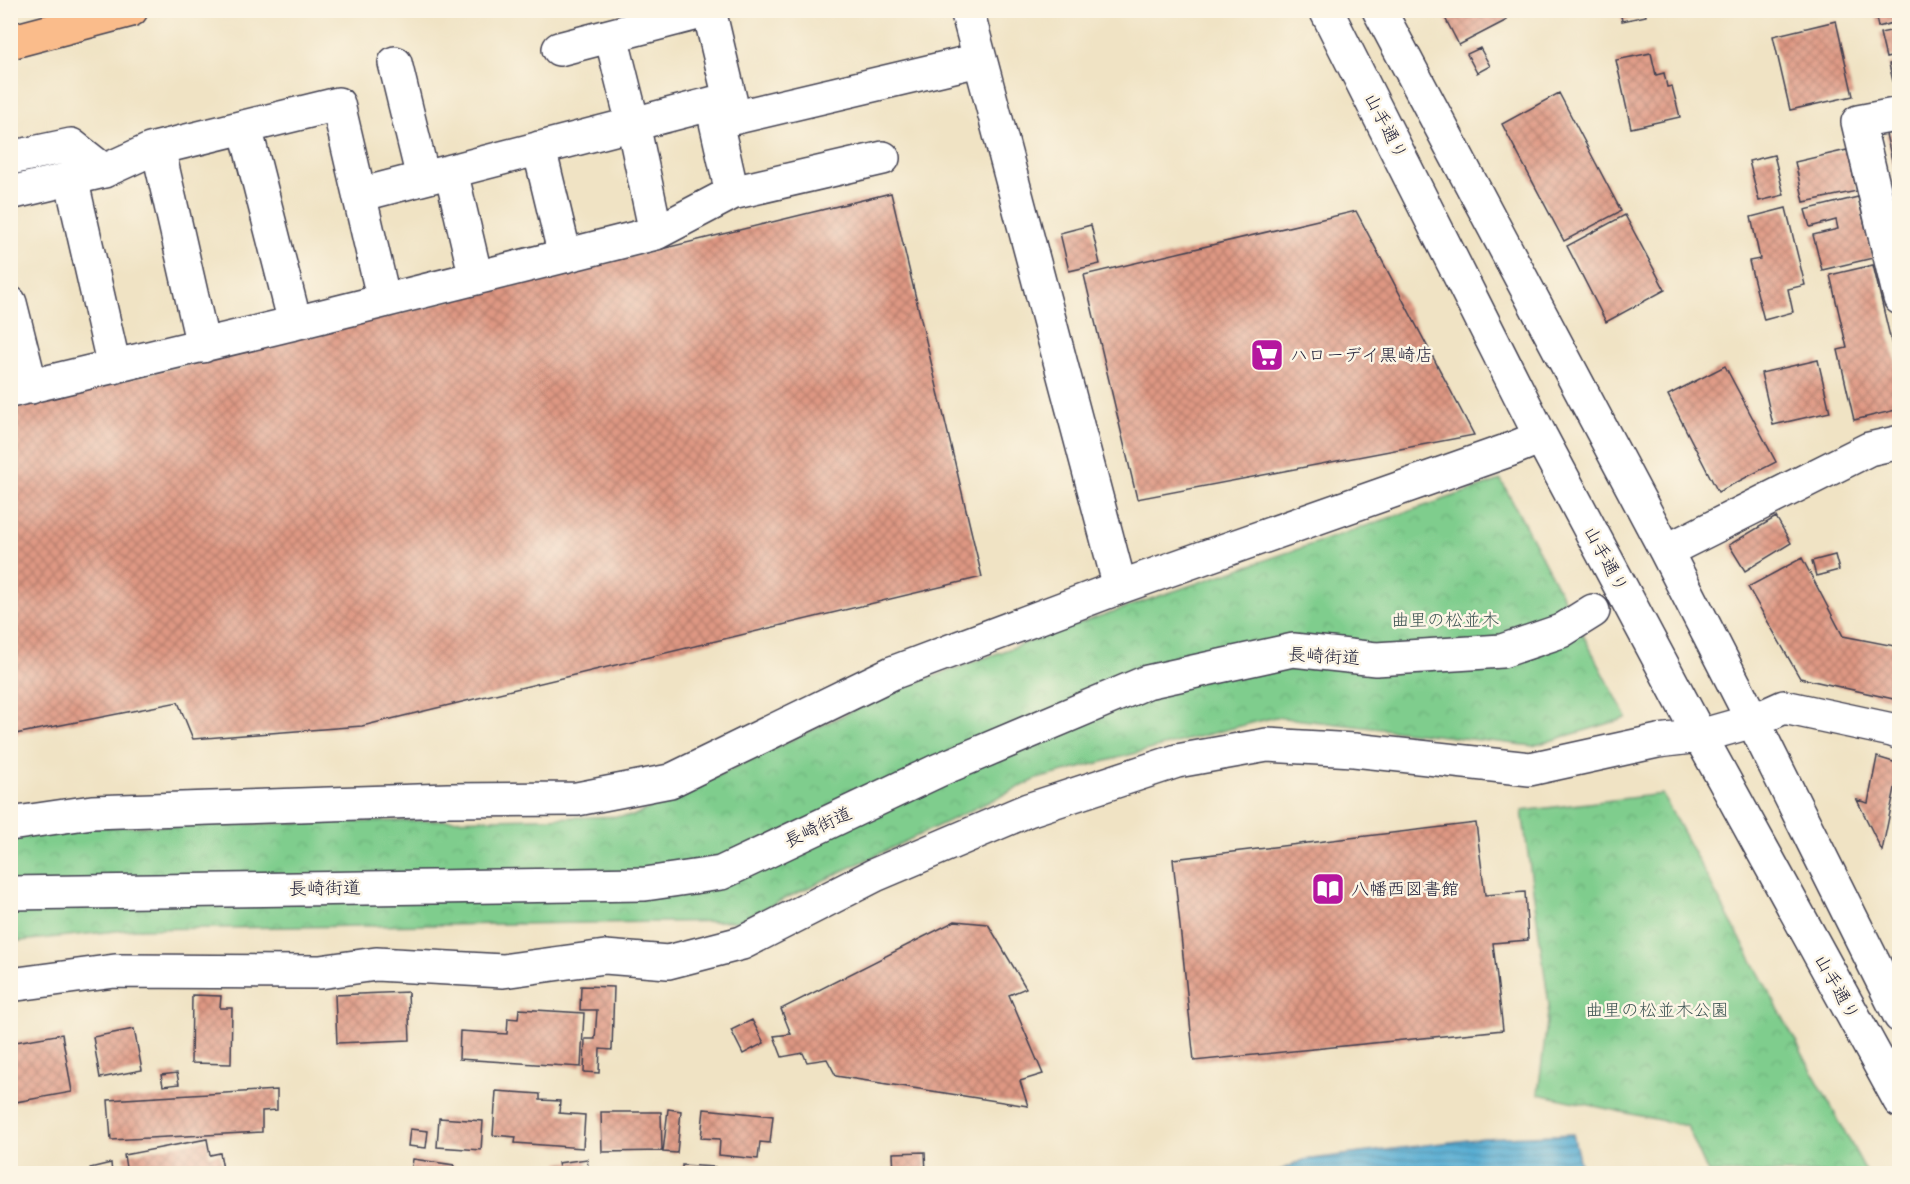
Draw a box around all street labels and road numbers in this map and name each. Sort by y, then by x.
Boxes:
street label: 山手通り [1359,88,1413,164]
street label: 山手通り [1579,522,1633,596]
street label: 長崎街道 [1287,642,1361,670]
street label: 長崎街道 [780,801,856,853]
street label: 長崎街道 [289,875,361,901]
street label: 山手通り [1809,950,1865,1024]

